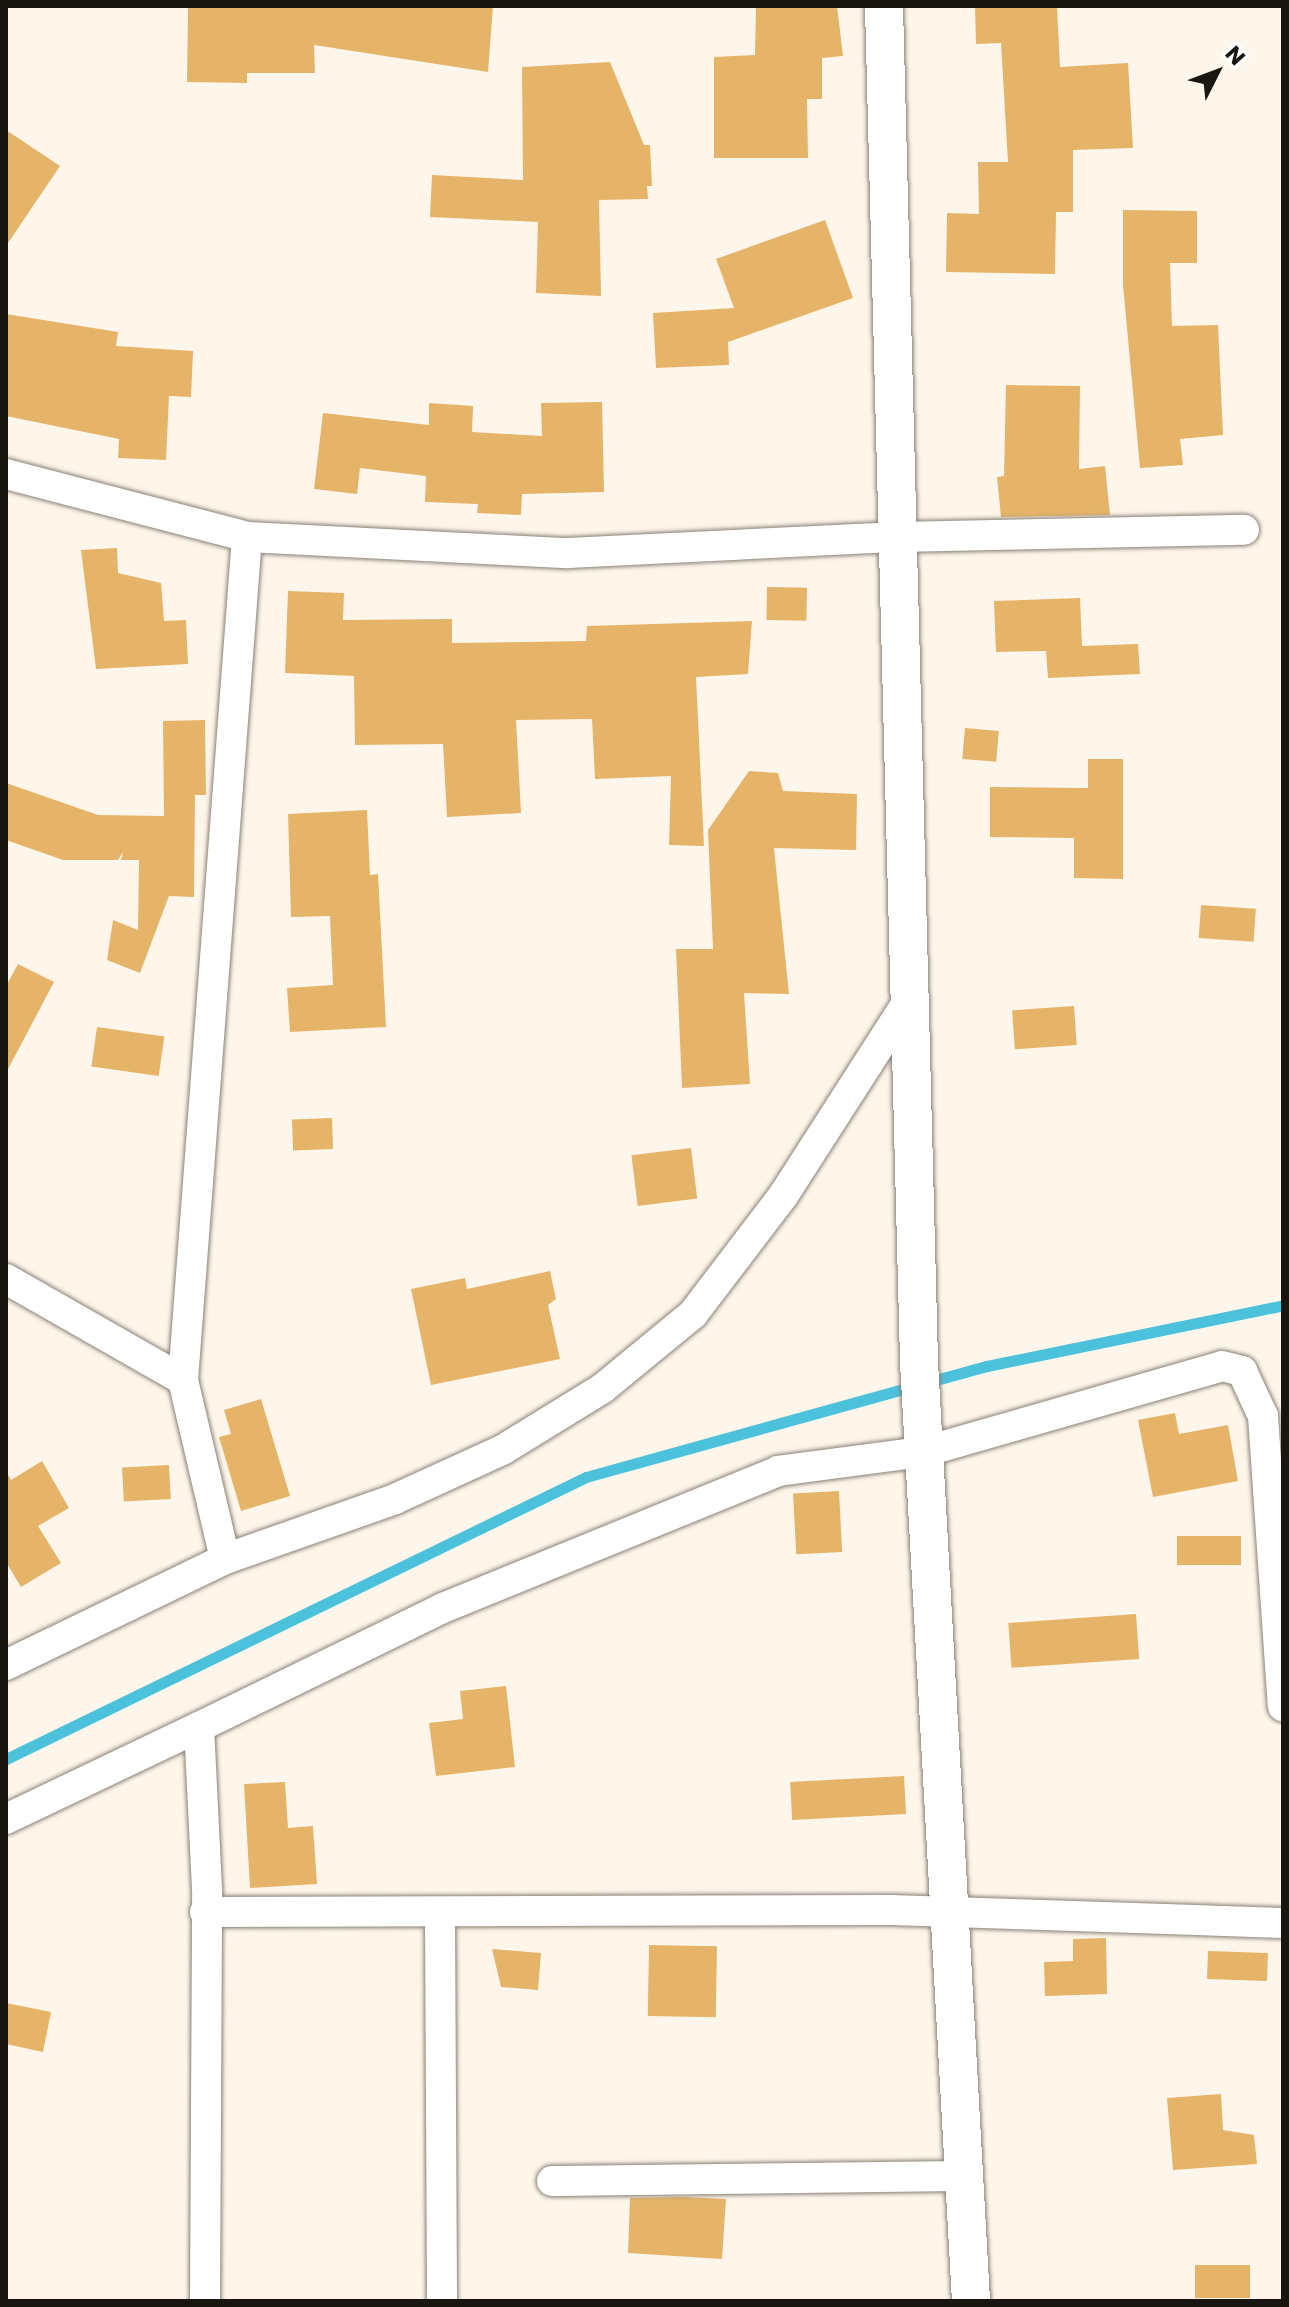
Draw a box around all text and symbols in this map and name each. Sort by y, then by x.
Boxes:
north arrow [1177,32,1257,112]
text: N [1218,39,1252,72]

